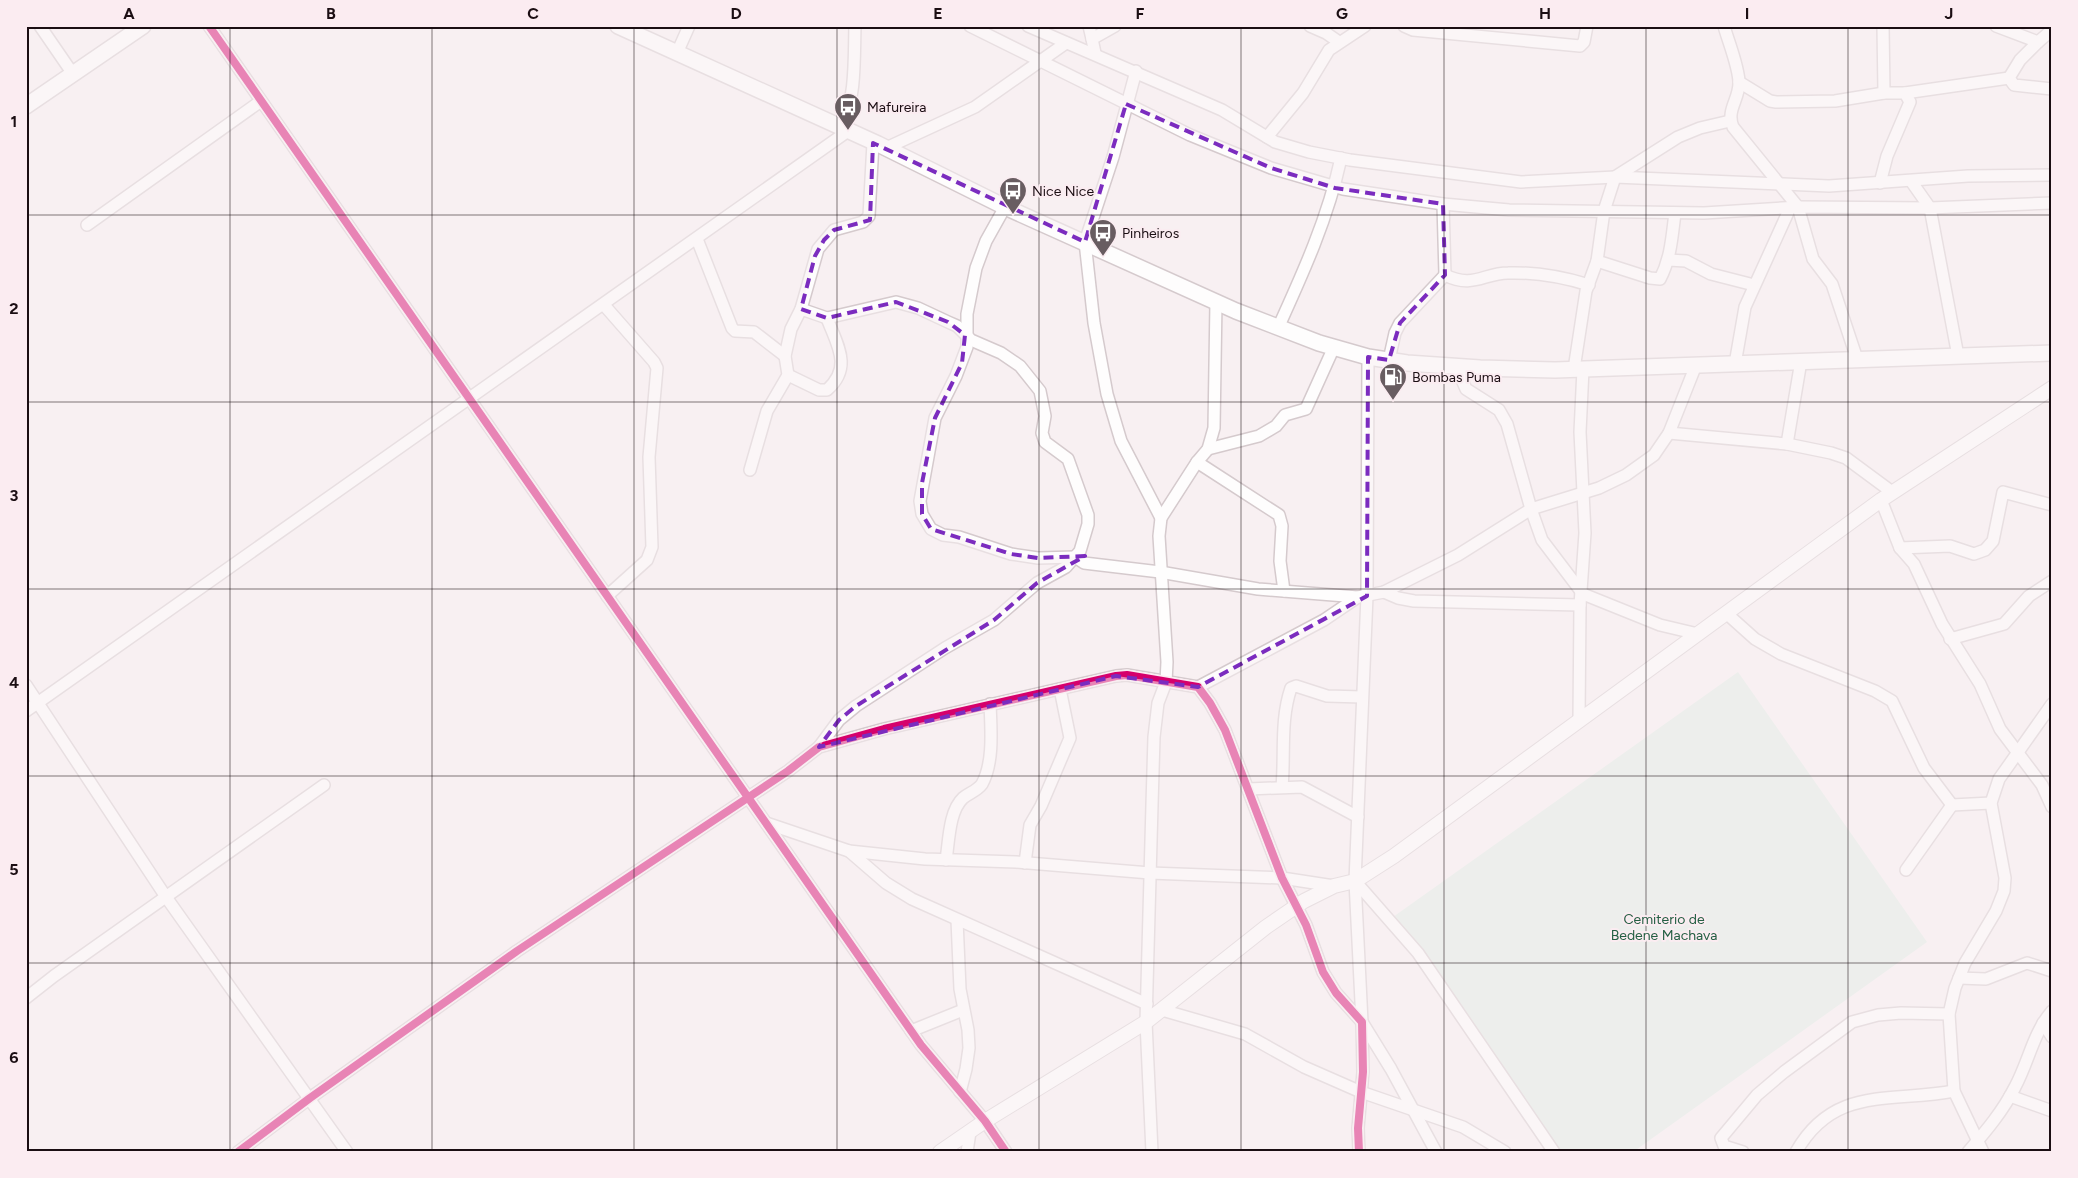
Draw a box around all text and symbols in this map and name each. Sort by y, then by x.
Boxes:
text: A [123,4,135,23]
text: B [326,4,336,23]
text: C [527,4,539,23]
text: D [730,4,742,23]
text: E [933,4,943,23]
text: F [1136,4,1145,23]
text: G [1336,4,1348,23]
text: H [1539,4,1551,23]
text: I [1745,4,1749,23]
text: J [1945,4,1953,23]
bus stop icon: Mafureira [833,92,863,131]
place label: Mafureira [867,99,926,116]
text: 1 [11,112,17,131]
bus stop icon: Nice Nice [998,176,1028,215]
place label: Nice Nice [1032,183,1094,200]
bus stop icon: Pinheiros [1088,218,1118,257]
place label: Pinheiros [1122,225,1179,242]
text: 2 [9,299,19,318]
fuel station icon: Bombas Puma [1378,362,1408,401]
place label: Bombas Puma [1412,369,1501,386]
text: 3 [10,486,19,505]
text: 4 [9,673,19,692]
text: 5 [9,860,19,879]
park label: Cemiterio de Bedene Machava [1611,911,1717,944]
text: 6 [9,1048,19,1067]

